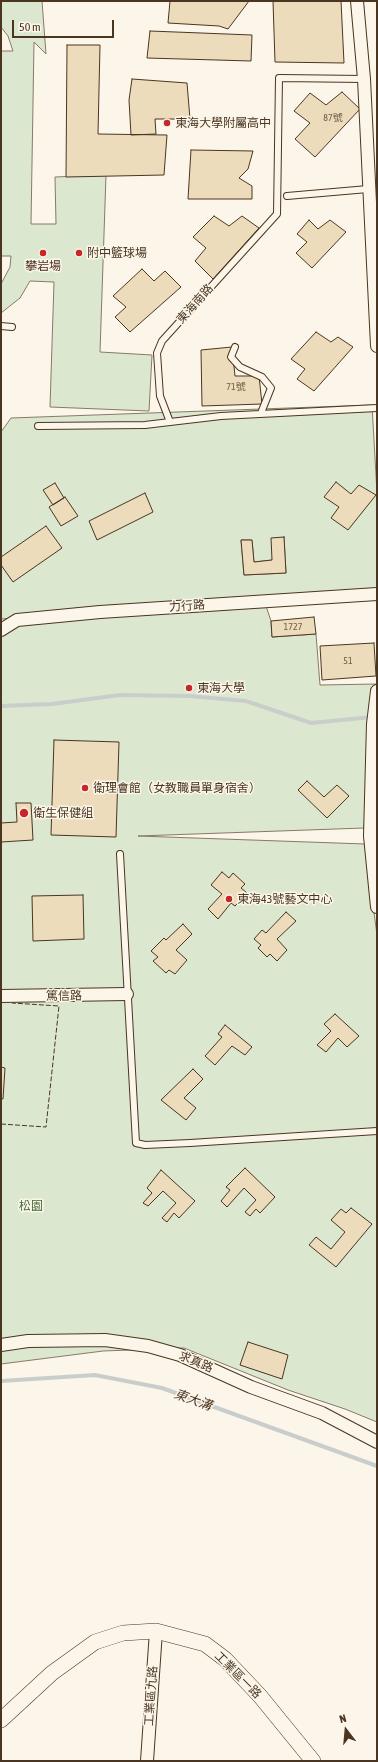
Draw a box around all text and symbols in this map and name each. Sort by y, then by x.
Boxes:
scale bar [14,12,116,38]
text: 50 m [19,20,41,34]
house number: 87號 [323,112,343,124]
place label: 東海大學附屬高中 [175,116,271,130]
marker: 東海大學附屬高中 [162,118,172,128]
place label: 附中籃球場 [87,246,147,260]
marker: 攀岩場 [38,248,48,258]
marker: 附中籃球場 [74,248,84,258]
place label: 攀岩場 [25,259,61,273]
street label: 東海南路 [174,281,216,327]
house number: 71號 [226,381,246,393]
street label: 力行路 [169,598,205,614]
house number: 1727 [284,621,302,633]
house number: 51 [343,655,353,667]
place label: 東海大學 [197,681,245,695]
marker: 東海大學 [184,683,194,693]
place label: 衛理會館（女教職員單身宿舍） [93,781,261,795]
marker: 衛理會館（女教職員單身宿舍） [80,783,90,793]
place label: 衛生保健組 [33,806,93,820]
marker: 衛生保健組 [18,807,30,819]
place label: 東海43號藝文中心 [237,892,332,906]
marker: 東海43號藝文中心 [224,894,234,904]
street label: 篤信路 [46,988,82,1004]
park label: 松園 [19,1199,43,1213]
street label: 求真路 [177,1348,215,1376]
water label: 東大溝 [172,1386,214,1414]
street label: 工業區一路 [212,1649,264,1701]
street label: 工業區九路 [142,1666,160,1726]
north arrow [326,1710,366,1750]
text: N [338,1712,347,1725]

